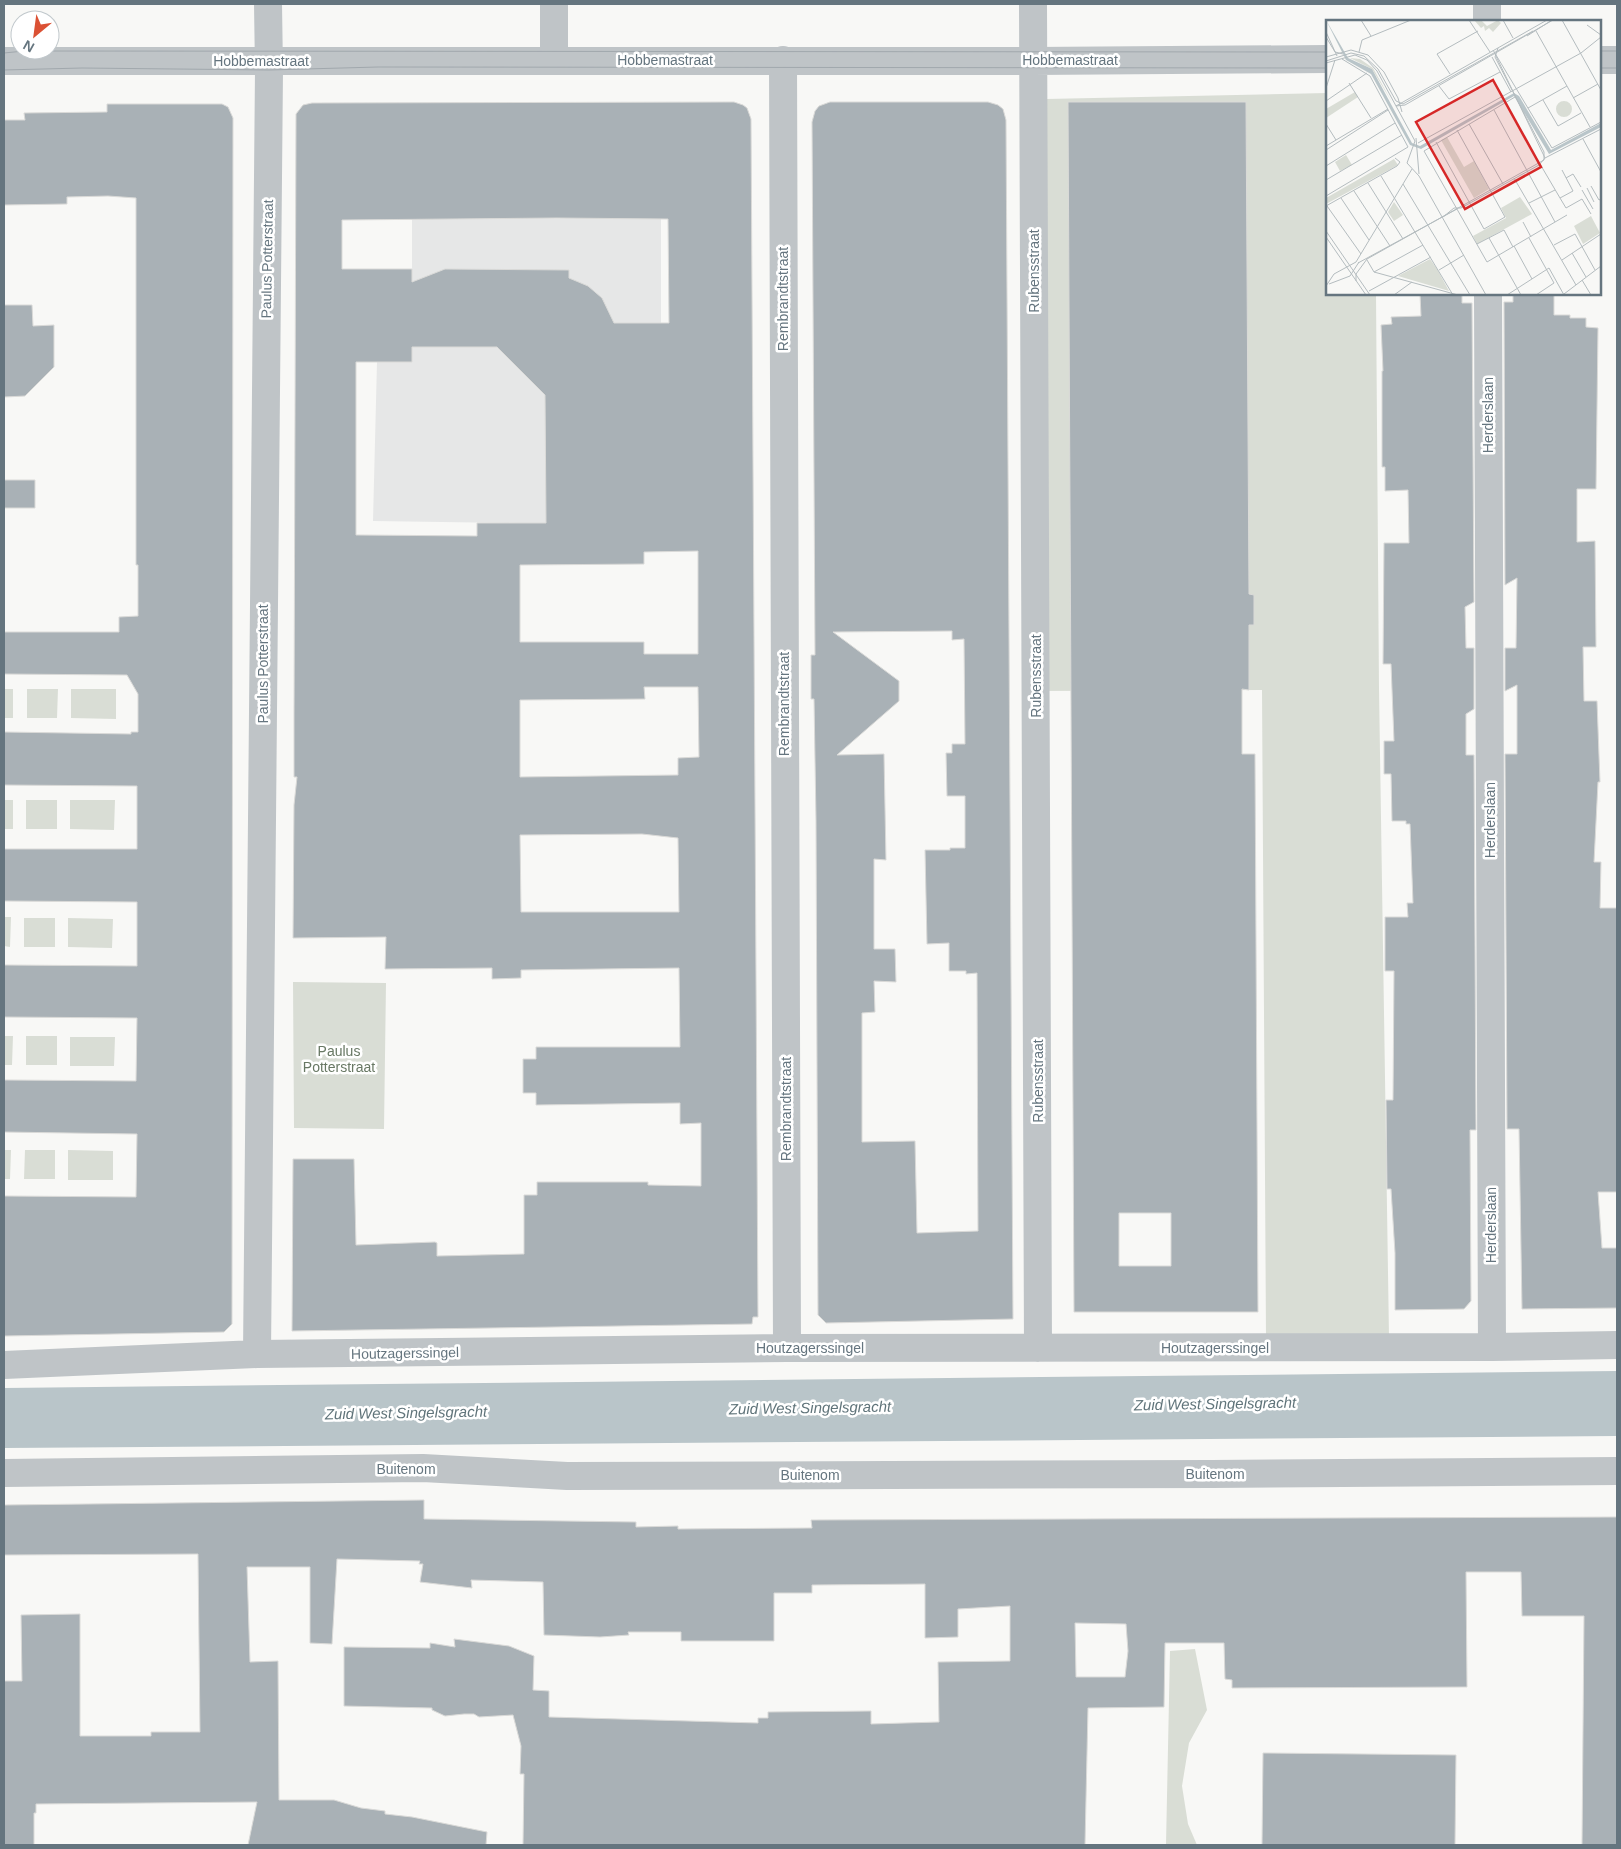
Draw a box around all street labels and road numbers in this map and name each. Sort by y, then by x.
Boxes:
street label: Hobbemastraat [617,52,713,68]
street label: Hobbemastraat [1022,52,1118,68]
street label: Hobbemastraat [213,53,309,69]
street label: Paulus Potterstraat [258,199,276,319]
street label: Rubensstraat [1026,229,1042,313]
street label: Rembrandtstraat [775,247,791,351]
street label: Herderslaan [1480,377,1496,453]
street label: Paulus Potterstraat [255,604,271,724]
street label: Rubensstraat [1028,634,1044,718]
street label: Rembrandtstraat [776,652,792,756]
street label: Herderslaan [1482,782,1498,858]
street label: Rubensstraat [1030,1039,1046,1123]
street label: Rembrandtstraat [778,1057,794,1161]
street label: Herderslaan [1483,1187,1499,1263]
street label: Houtzagerssingel [756,1340,864,1356]
street label: Houtzagerssingel [1161,1340,1269,1356]
street label: Houtzagerssingel [351,1344,459,1362]
street label: Buitenom [376,1461,436,1477]
street label: Buitenom [1185,1466,1245,1482]
street label: Buitenom [780,1467,840,1483]

